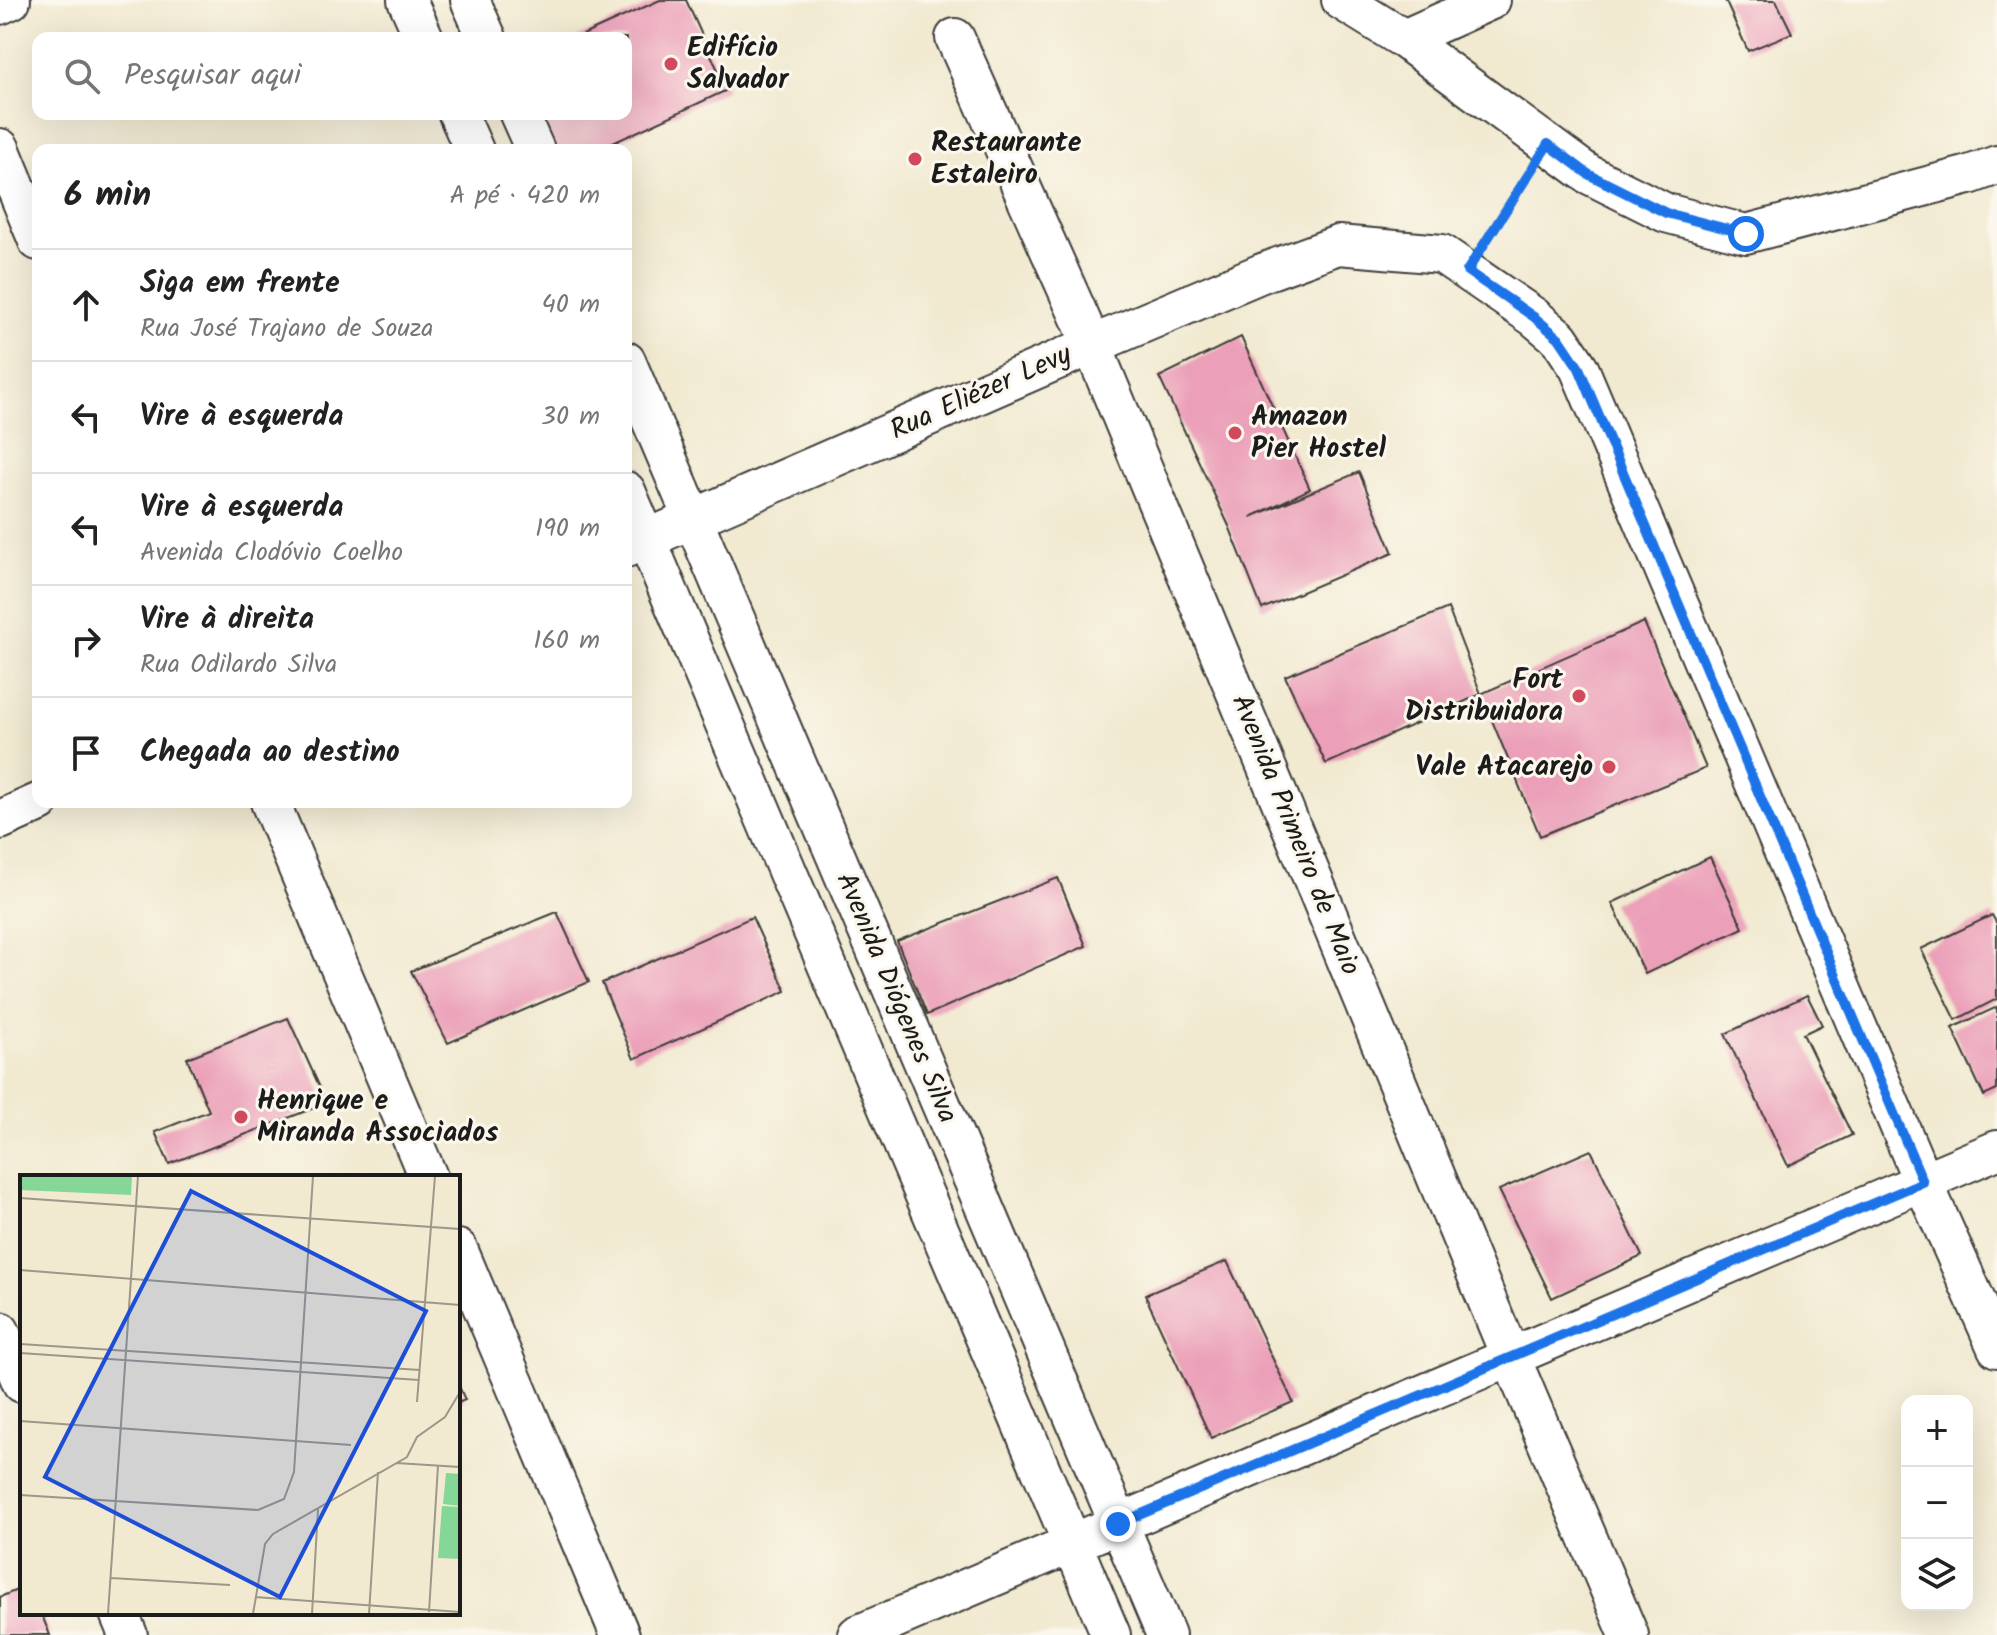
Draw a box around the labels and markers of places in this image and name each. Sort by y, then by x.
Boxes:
place label: Edifício Salvador [687,26,790,103]
marker: Edifício Salvador [662,55,680,73]
place label: Restaurante Estaleiro [931,121,1082,198]
marker: Restaurante Estaleiro [906,150,924,168]
place label: Amazon Pier Hostel [1251,395,1387,472]
marker: Amazon Pier Hostel [1226,424,1244,442]
place label: Fort Distribuidora [1405,658,1563,735]
marker: Fort Distribuidora [1570,687,1588,705]
place label: Vale Atacarejo [1416,745,1593,790]
marker: Vale Atacarejo [1600,758,1618,776]
place label: Henrique e Miranda Associados [257,1079,498,1156]
marker: Henrique e Miranda Associados [232,1108,250,1126]

